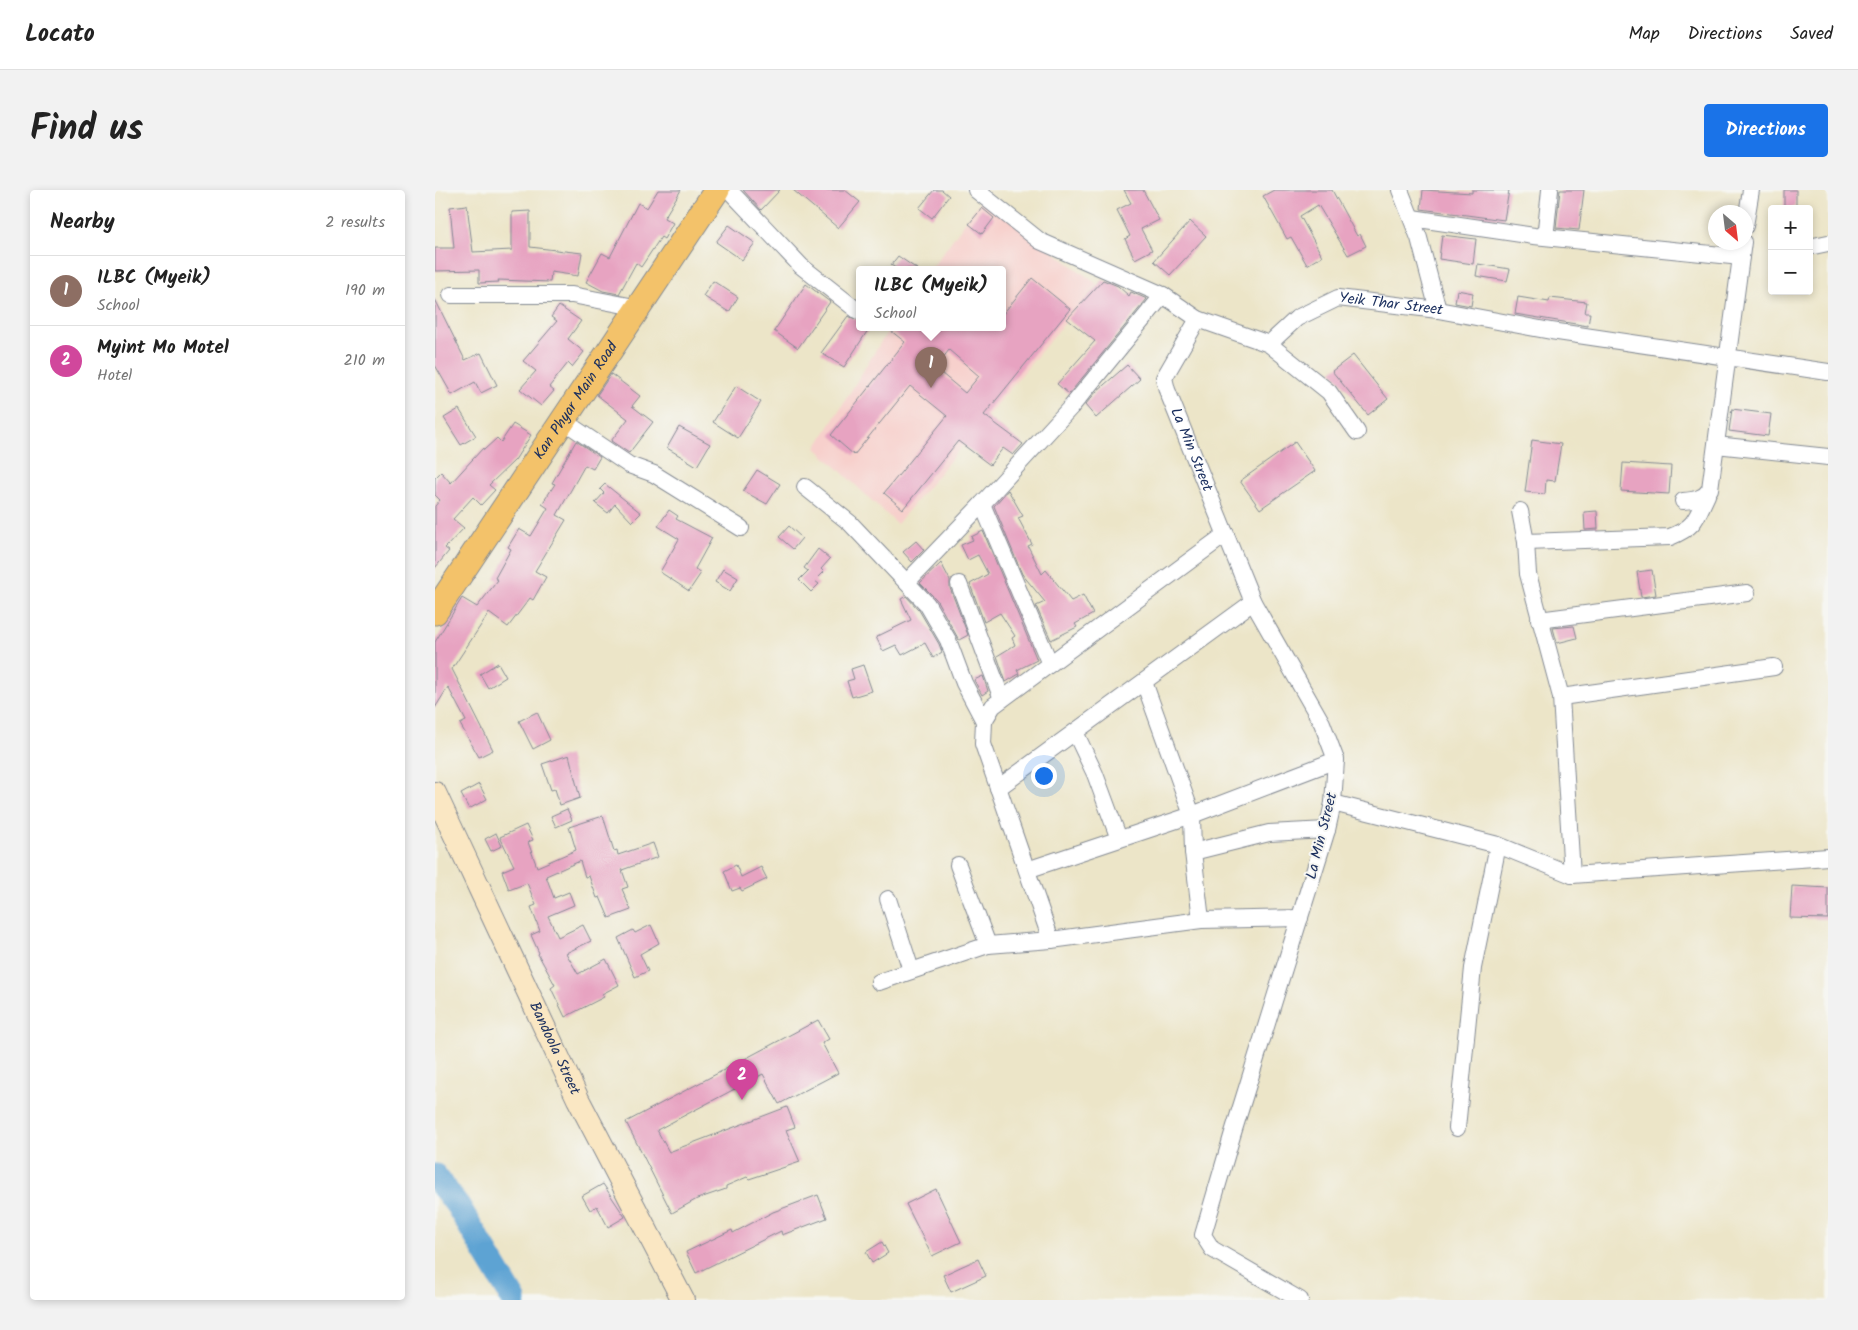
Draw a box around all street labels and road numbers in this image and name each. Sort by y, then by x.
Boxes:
street label: Yeik Thar Street [1338,286,1445,323]
street label: Kan Phyar Main Road [528,336,625,465]
street label: La Min Street [1163,404,1219,496]
street label: La Min Street [1300,790,1344,882]
street label: Bandoola Street [522,998,587,1099]

